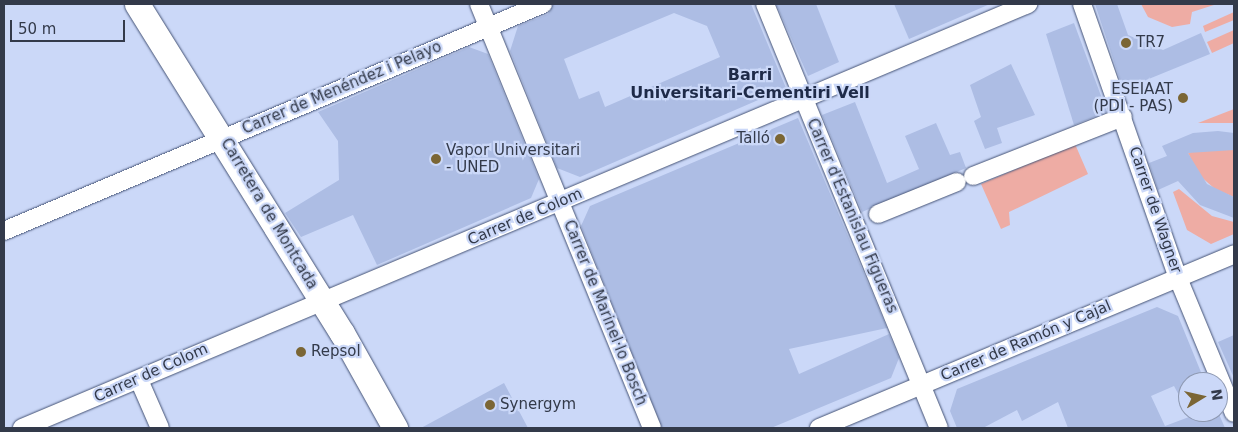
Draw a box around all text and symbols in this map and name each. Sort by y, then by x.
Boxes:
scale bar [12,10,128,42]
text: 50 m [18,20,56,38]
place label: TR7 [1136,34,1165,52]
marker: TR7 [1120,37,1132,49]
street label: Carrer de Menéndez i Pelayo [240,38,444,138]
district label: Barri Universitari-Cementiri Vell [630,65,870,103]
place label: ESEIAAT (PDI - PAS) [1093,80,1173,115]
marker: ESEIAAT (PDI - PAS) [1177,92,1189,104]
street label: Carrer d'Estanislau Figueras [803,116,901,316]
place label: Talló [737,130,770,148]
marker: Talló [774,133,786,145]
street label: Carretera de Montcada [217,135,321,293]
place label: Vapor Universitari - UNED [446,141,580,176]
street label: Carrer de Wagner [1125,144,1185,276]
marker: Vapor Universitari - UNED [430,153,442,165]
street label: Carrer de Colom [465,185,585,249]
street label: Carrer de Marinel·lo Bosch [559,218,651,408]
street label: Carrer de Ramón y Cajal [938,297,1114,385]
street label: Carrer de Colom [91,340,211,406]
place label: Repsol [311,343,361,361]
marker: Repsol [295,346,307,358]
north arrow [1178,372,1228,422]
text: N [1208,388,1226,402]
place label: Synergym [500,396,576,414]
marker: Synergym [484,399,496,411]

